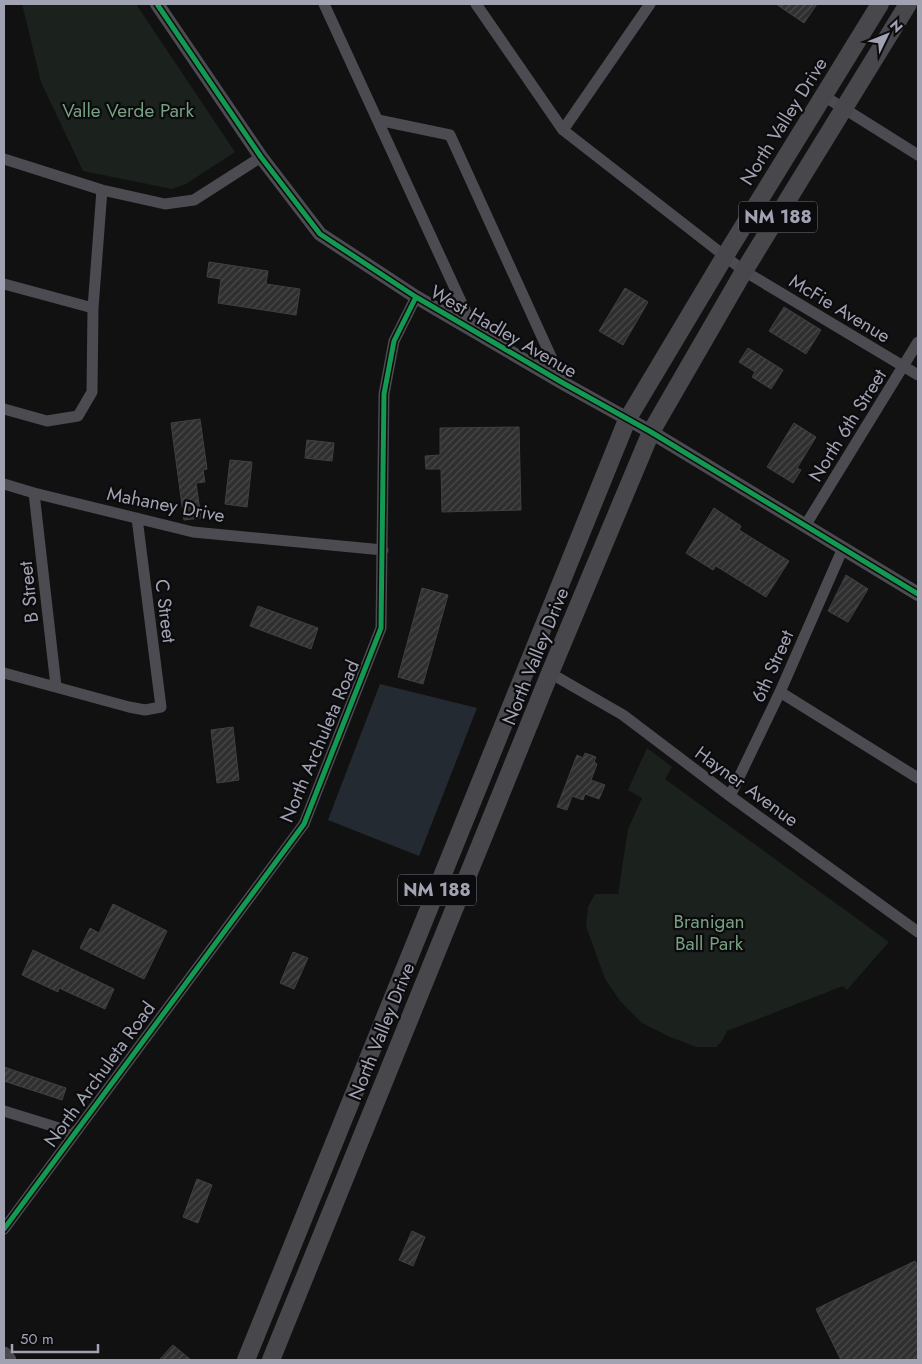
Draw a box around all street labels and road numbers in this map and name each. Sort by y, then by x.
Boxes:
street label: North Valley Drive [733,52,834,190]
road number: NM 188 [739,202,817,232]
street label: McFie Avenue [784,268,896,349]
street label: West Hadley Avenue [425,278,582,385]
street label: North 6th Street [802,363,893,487]
street label: Mahaney Drive [105,480,227,529]
street label: B Street [12,559,45,624]
street label: C Street [148,578,183,645]
street label: North Valley Drive [496,583,575,729]
street label: 6th Street [745,625,801,707]
street label: North Archuleta Road [273,656,366,827]
street label: Hayner Avenue [689,740,804,833]
road number: NM 188 [398,874,476,906]
street label: North Valley Drive [342,958,421,1104]
street label: North Archuleta Road [37,996,162,1153]

